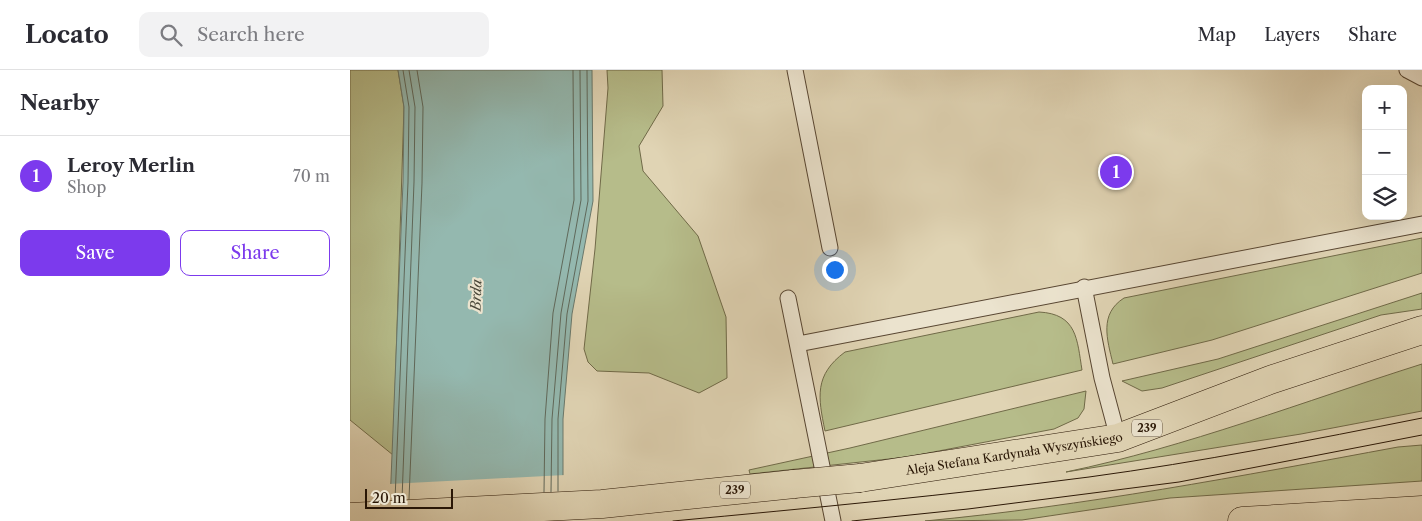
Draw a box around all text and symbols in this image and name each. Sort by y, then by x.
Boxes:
search box [139,12,489,57]
text: Locato [25,20,109,49]
icon: search [157,21,185,49]
text: Search here [197,23,305,46]
text: Map [1198,24,1236,46]
text: Layers [1264,24,1320,46]
text: Share [1348,24,1397,46]
map controls [1362,85,1407,220]
button: + [1362,85,1407,130]
text: Nearby [20,90,99,115]
button: − [1362,130,1407,175]
pin: 1 [1100,153,1132,191]
text: Leroy Merlin [67,154,195,177]
text: 1 [32,166,40,186]
text: 70 m [293,166,330,186]
button: layers [1362,175,1407,220]
text: Shop [67,177,106,197]
button: Save [20,230,170,276]
button: Share [180,230,330,276]
your location [822,257,848,283]
water label: Brda [466,278,486,312]
road number: 239 [1132,419,1162,436]
street label: Aleja Stefana Kardynała Wyszyńskiego [904,429,1125,478]
road number: 239 [720,482,750,498]
scale bar [365,486,452,509]
text: 20 m [372,489,406,507]

